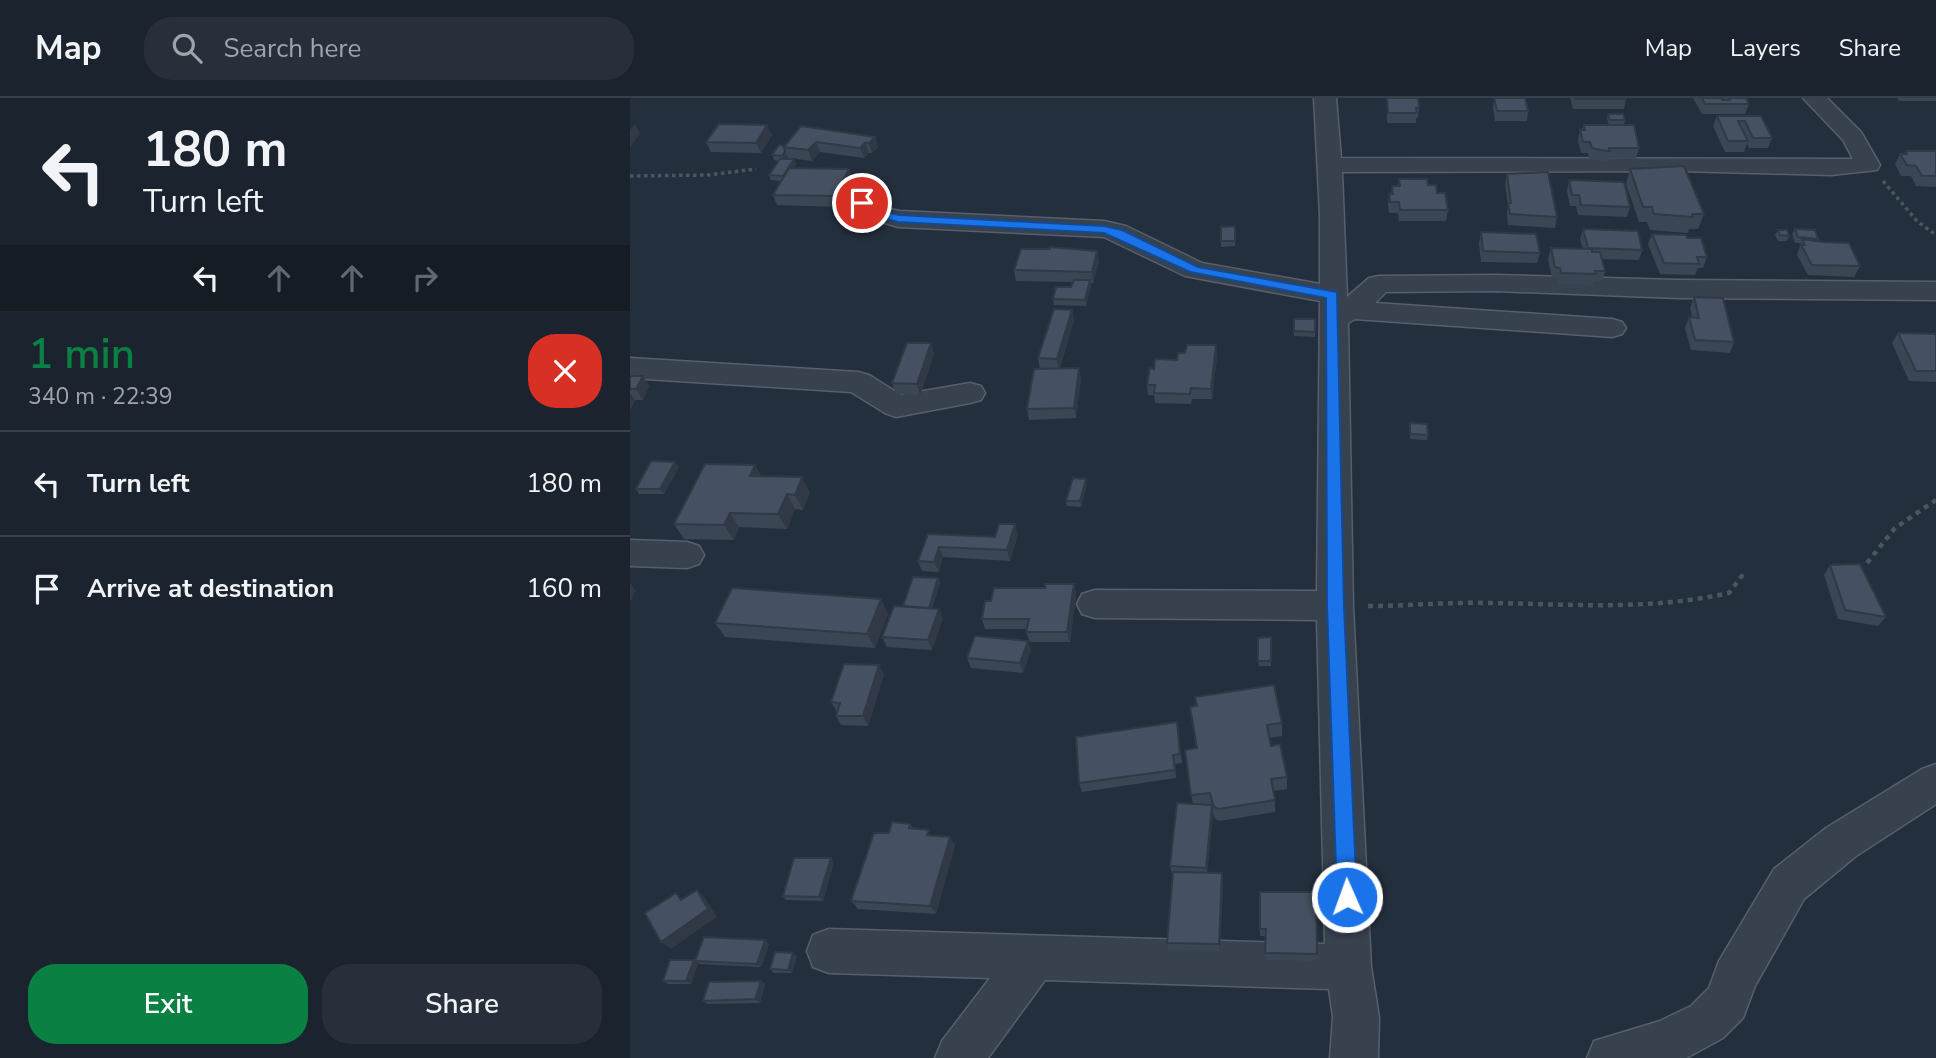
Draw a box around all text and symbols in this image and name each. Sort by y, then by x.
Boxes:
search box [144,17,634,80]
text: Map [35,26,102,71]
icon: search [168,29,206,67]
text: Search here [224,31,361,66]
text: Map [1645,32,1692,64]
text: Layers [1730,32,1801,64]
text: Share [1839,32,1901,64]
text: 180 m [143,116,287,183]
icon: left [28,126,119,217]
pin [832,173,892,233]
text: Turn left [143,180,263,223]
icon: arrive [843,184,881,222]
icon: left [187,259,225,297]
icon: ahead [260,259,298,297]
icon: ahead [333,259,371,297]
icon: right [406,259,444,297]
text: 1 min [28,326,135,383]
button: close [528,334,602,408]
text: 340 m · 22:39 [28,381,173,412]
icon: left [28,465,66,503]
text: Turn left [87,466,190,501]
text: 180 m [526,466,602,501]
icon: arrive [28,570,66,608]
text: Arrive at destination [87,571,334,606]
text: 160 m [526,571,602,606]
position arrow [1310,860,1384,934]
button: Exit [28,964,308,1044]
button: Share [322,964,602,1044]

